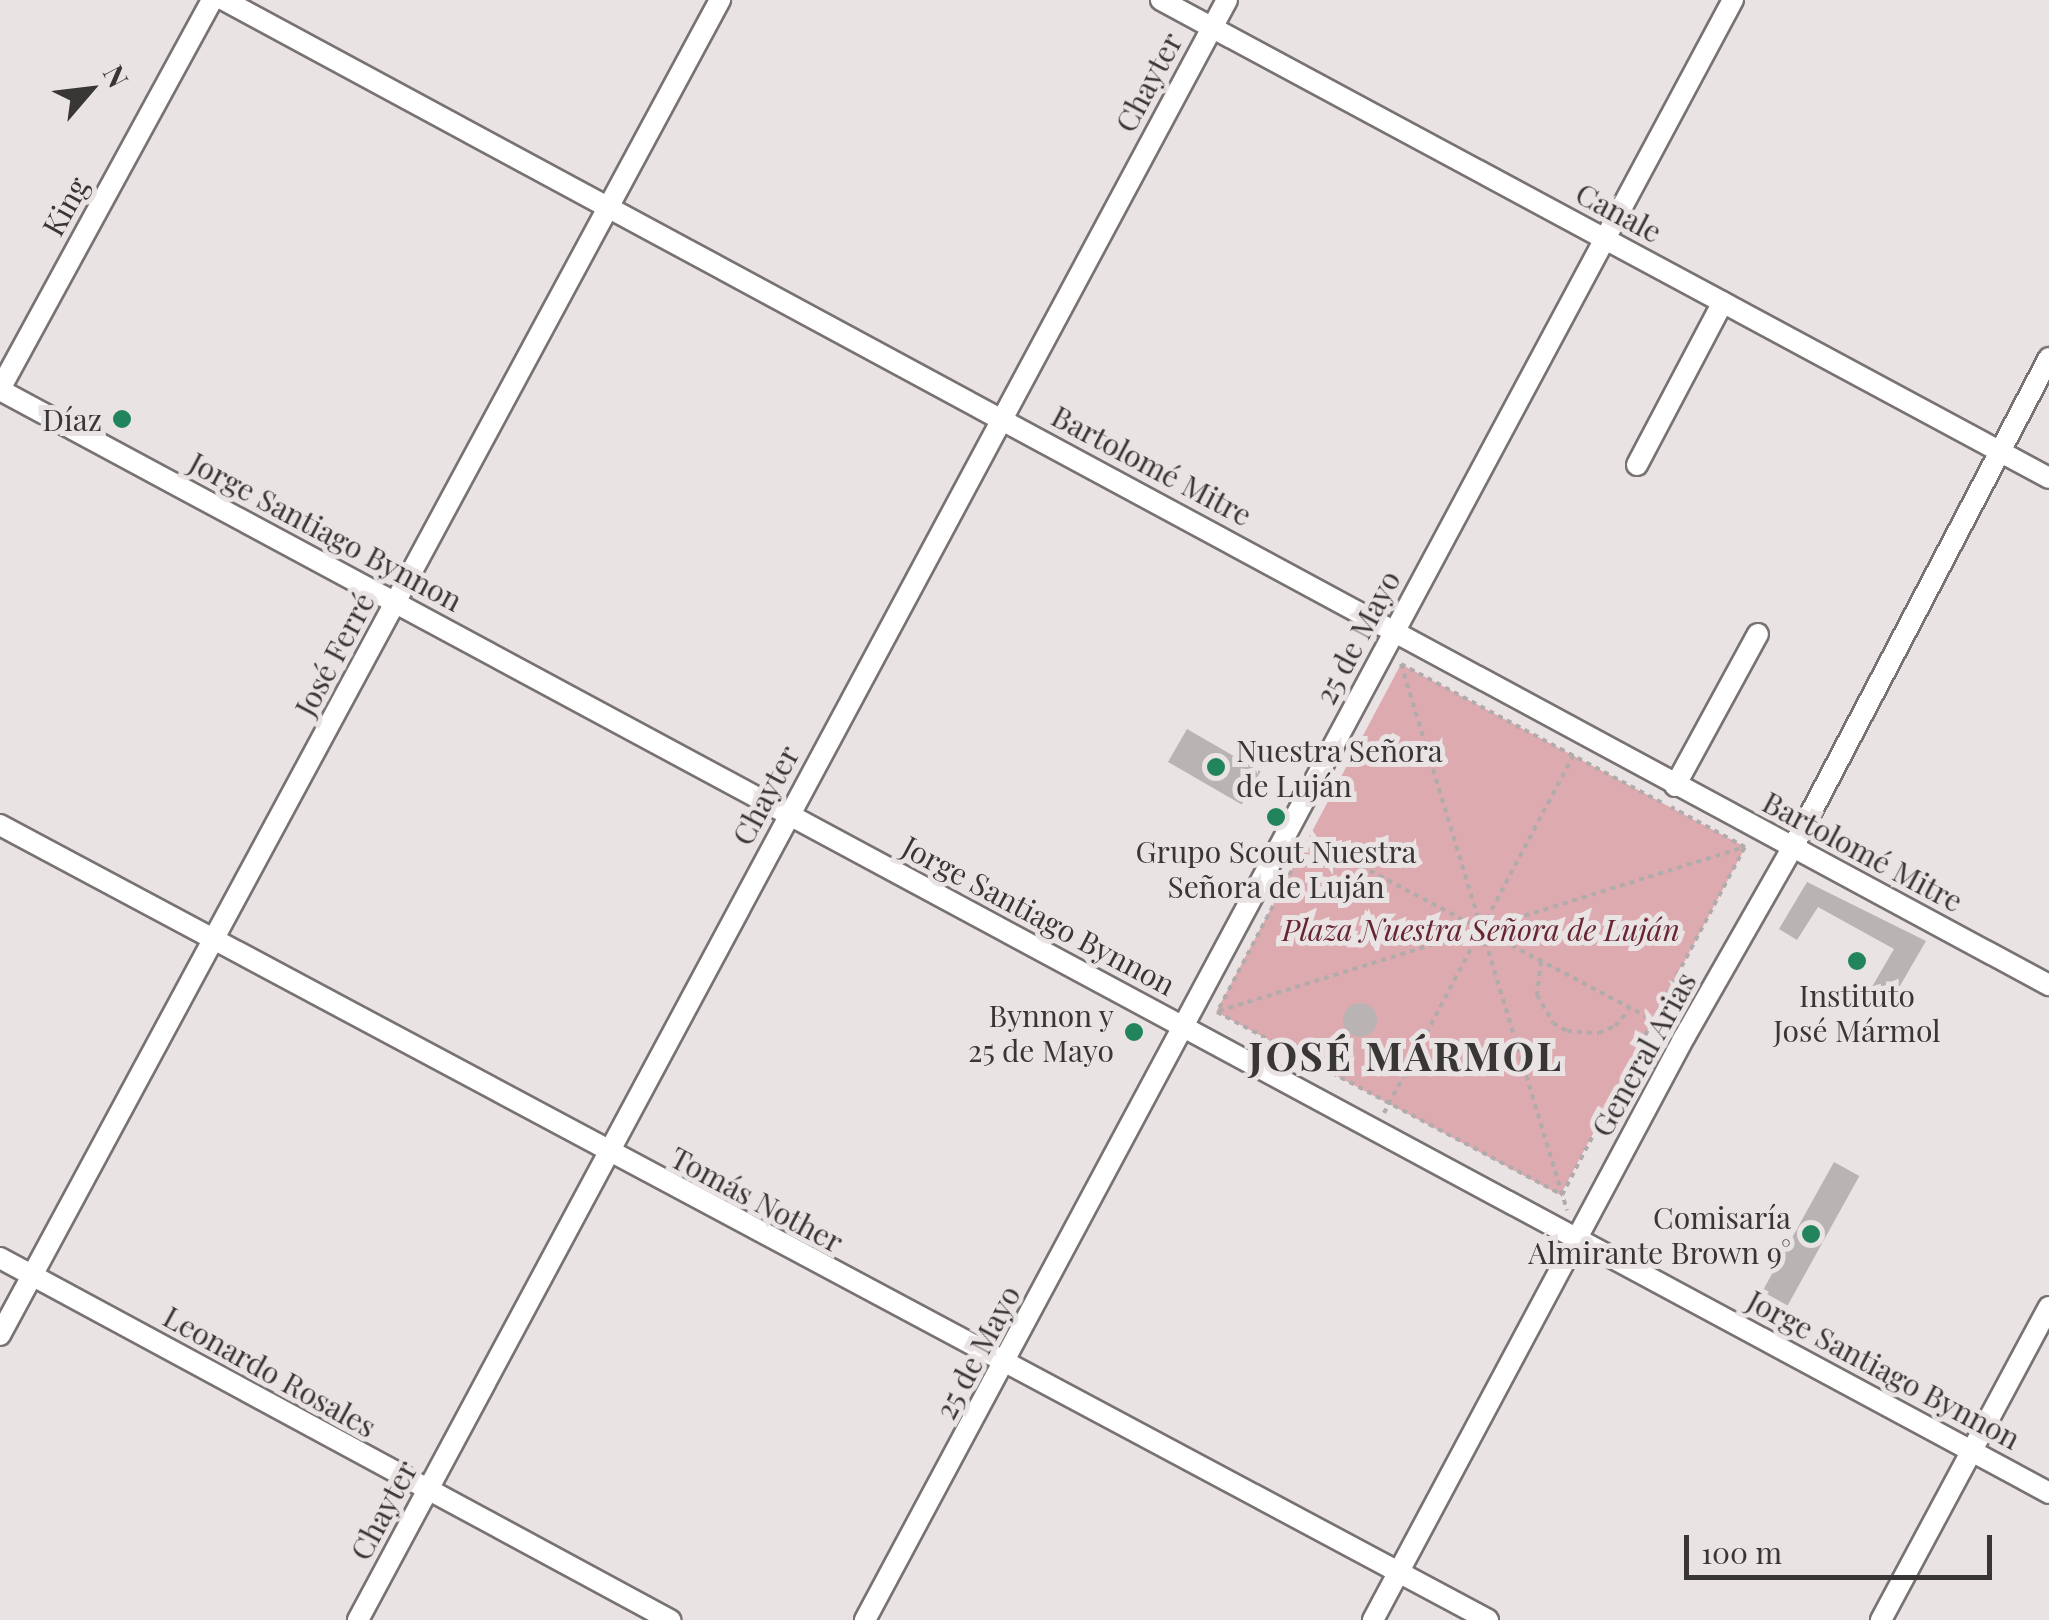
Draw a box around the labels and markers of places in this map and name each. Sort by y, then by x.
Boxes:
place label: Díaz [42,401,102,437]
marker: Díaz [111,408,133,430]
place label: Nuestra Señora de Luján [1236,732,1443,802]
marker: Nuestra Señora de Luján [1205,756,1227,778]
marker: Grupo Scout Nuestra Señora de Luján [1265,806,1287,828]
place label: Grupo Scout Nuestra Señora de Luján [1135,833,1417,904]
marker: Instituto José Mármol [1846,950,1868,972]
place label: Instituto José Mármol [1773,977,1941,1048]
place label: Bynnon y 25 de Mayo [968,997,1114,1068]
marker: Bynnon y 25 de Mayo [1123,1021,1145,1043]
place label: Comisaría Almirante Brown 9° [1528,1199,1791,1270]
marker: Comisaría Almirante Brown 9° [1800,1223,1822,1245]

